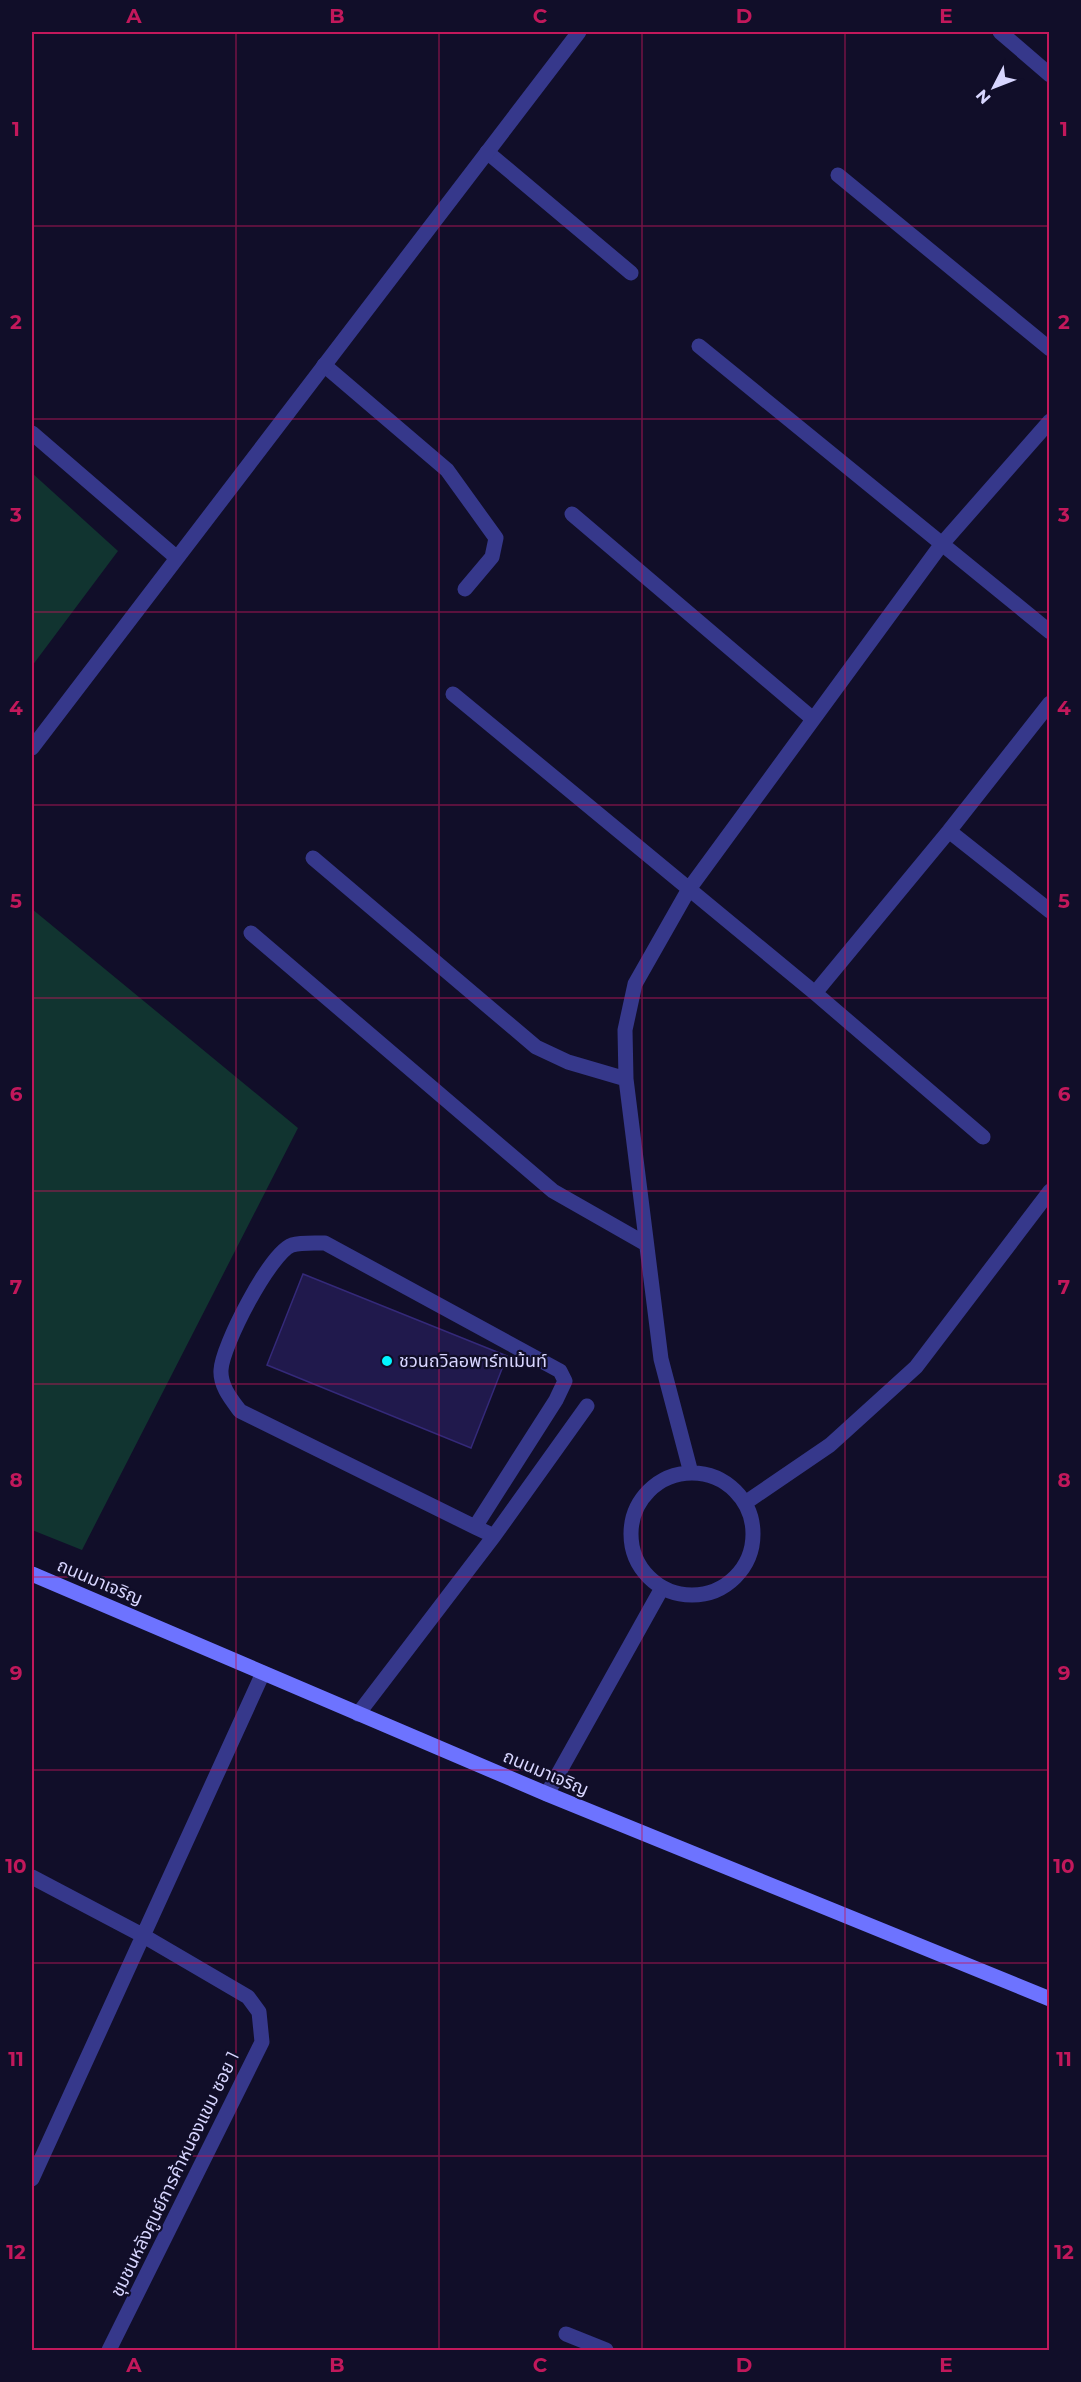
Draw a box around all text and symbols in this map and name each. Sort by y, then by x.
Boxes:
text: A [125,4,142,28]
text: B [329,4,345,28]
text: C [533,4,548,28]
text: D [736,4,752,28]
text: E [939,4,953,28]
north arrow [964,57,1024,117]
text: N [972,86,995,108]
text: 1 [12,117,20,141]
text: 1 [1060,117,1068,141]
text: 2 [10,310,22,334]
text: 2 [1058,310,1070,334]
text: 3 [9,503,22,527]
text: 3 [1057,503,1070,527]
text: 4 [9,696,23,720]
text: 4 [1057,696,1071,720]
text: 5 [10,889,22,913]
text: 5 [1058,889,1070,913]
text: 6 [10,1082,23,1106]
text: 6 [1058,1082,1071,1106]
text: 7 [10,1275,22,1299]
text: 7 [1058,1275,1070,1299]
place label: ชวนถวิลอพาร์ทเม้นท์ [399,1350,547,1372]
marker: ชวนถวิลอพาร์ทเม้นท์ [380,1354,394,1368]
text: 8 [9,1468,23,1492]
text: 8 [1057,1468,1071,1492]
street label: ถนนมาเจริญ [54,1554,146,1610]
text: 9 [10,1661,22,1685]
text: 9 [1058,1661,1070,1685]
street label: ถนนมาเจริญ [500,1745,592,1801]
text: 10 [5,1854,27,1878]
text: 10 [1053,1854,1075,1878]
text: 11 [8,2047,24,2071]
text: 11 [1056,2047,1072,2071]
street label: ชุมชนหลังศูนย์การค้าหนองแขม ซอย 1 [106,2048,245,2301]
text: 12 [6,2240,26,2264]
text: 12 [1054,2240,1074,2264]
text: A [125,2353,142,2377]
text: B [329,2353,345,2377]
text: C [533,2353,548,2377]
text: D [736,2353,752,2377]
text: E [939,2353,953,2377]

